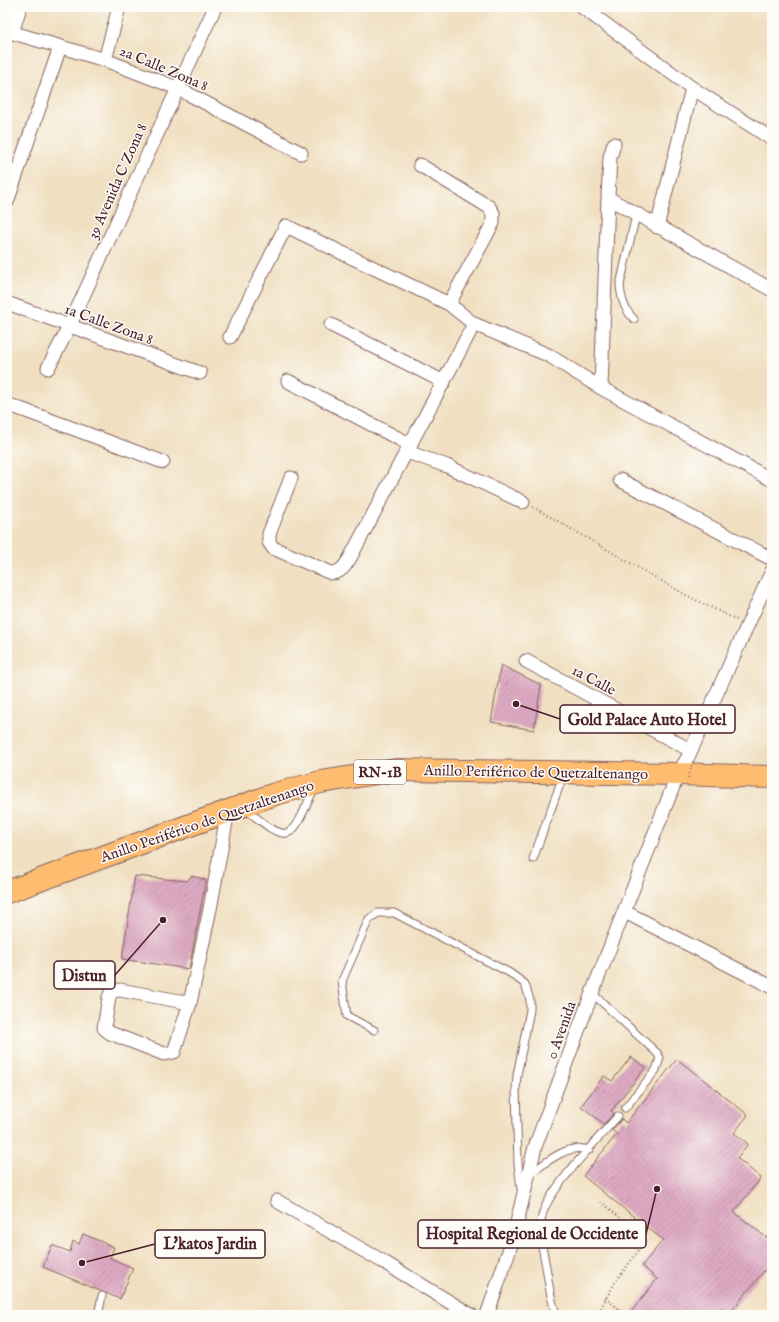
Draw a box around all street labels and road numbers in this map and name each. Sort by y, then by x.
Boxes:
street label: 2a Calle Zona 8 [117,41,211,96]
street label: 39 Avenida C Zona 8 [83,120,152,242]
street label: 1a Calle Zona 8 [62,300,156,349]
street label: 1a Calle [568,661,619,700]
road number: RN-1B [354,760,406,784]
street label: Anillo Periférico de Quetzaltenango [423,761,648,784]
street label: Anillo Periférico de Quetzaltenango [97,776,316,867]
street label: 0 Avenida [542,998,581,1062]

